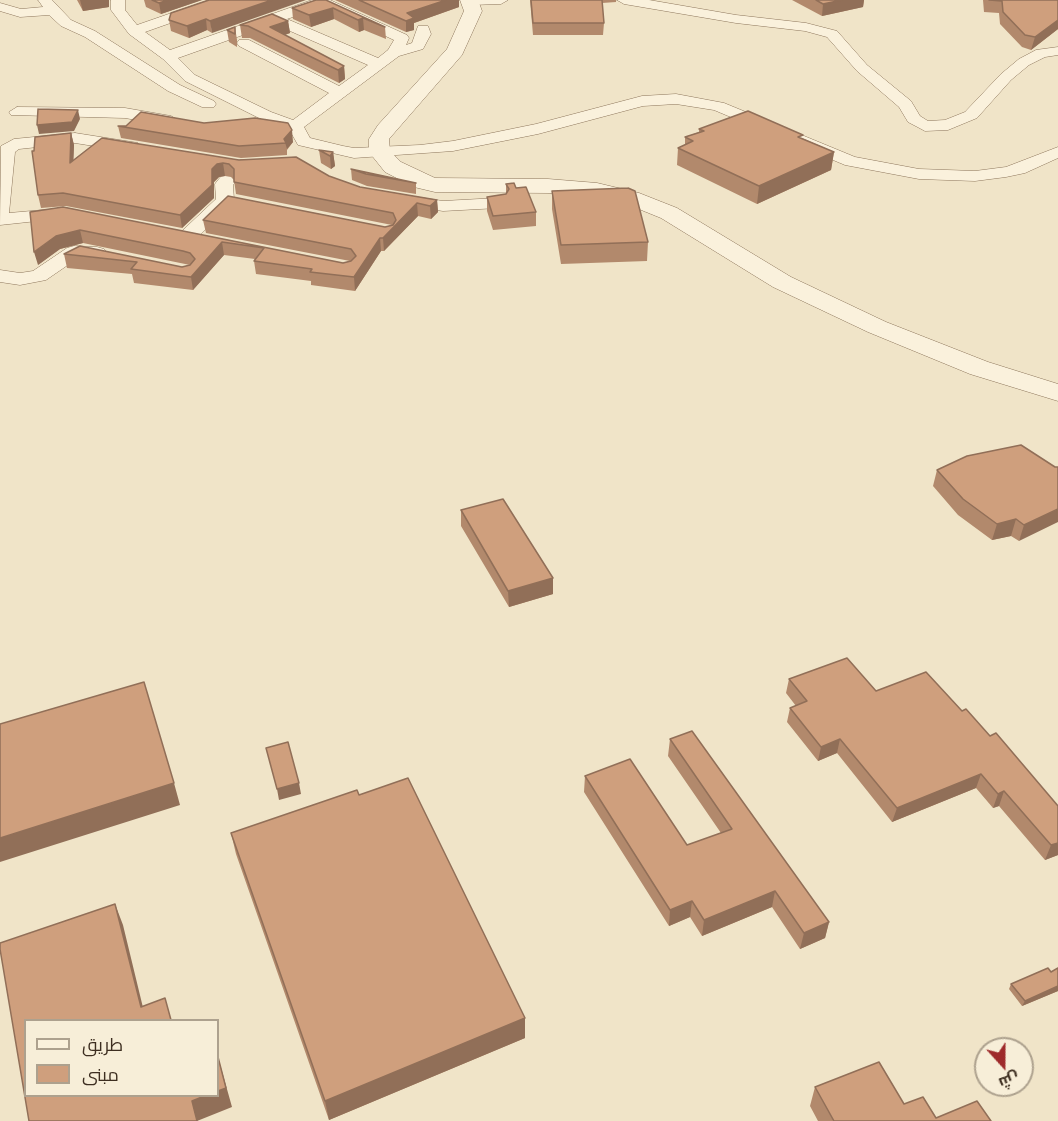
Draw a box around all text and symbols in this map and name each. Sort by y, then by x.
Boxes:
legend [24,1019,219,1097]
text: طريق [82,1030,123,1057]
north arrow [974,1037,1034,1097]
text: مبنى [82,1060,119,1087]
text: ش [996,1067,1024,1097]

